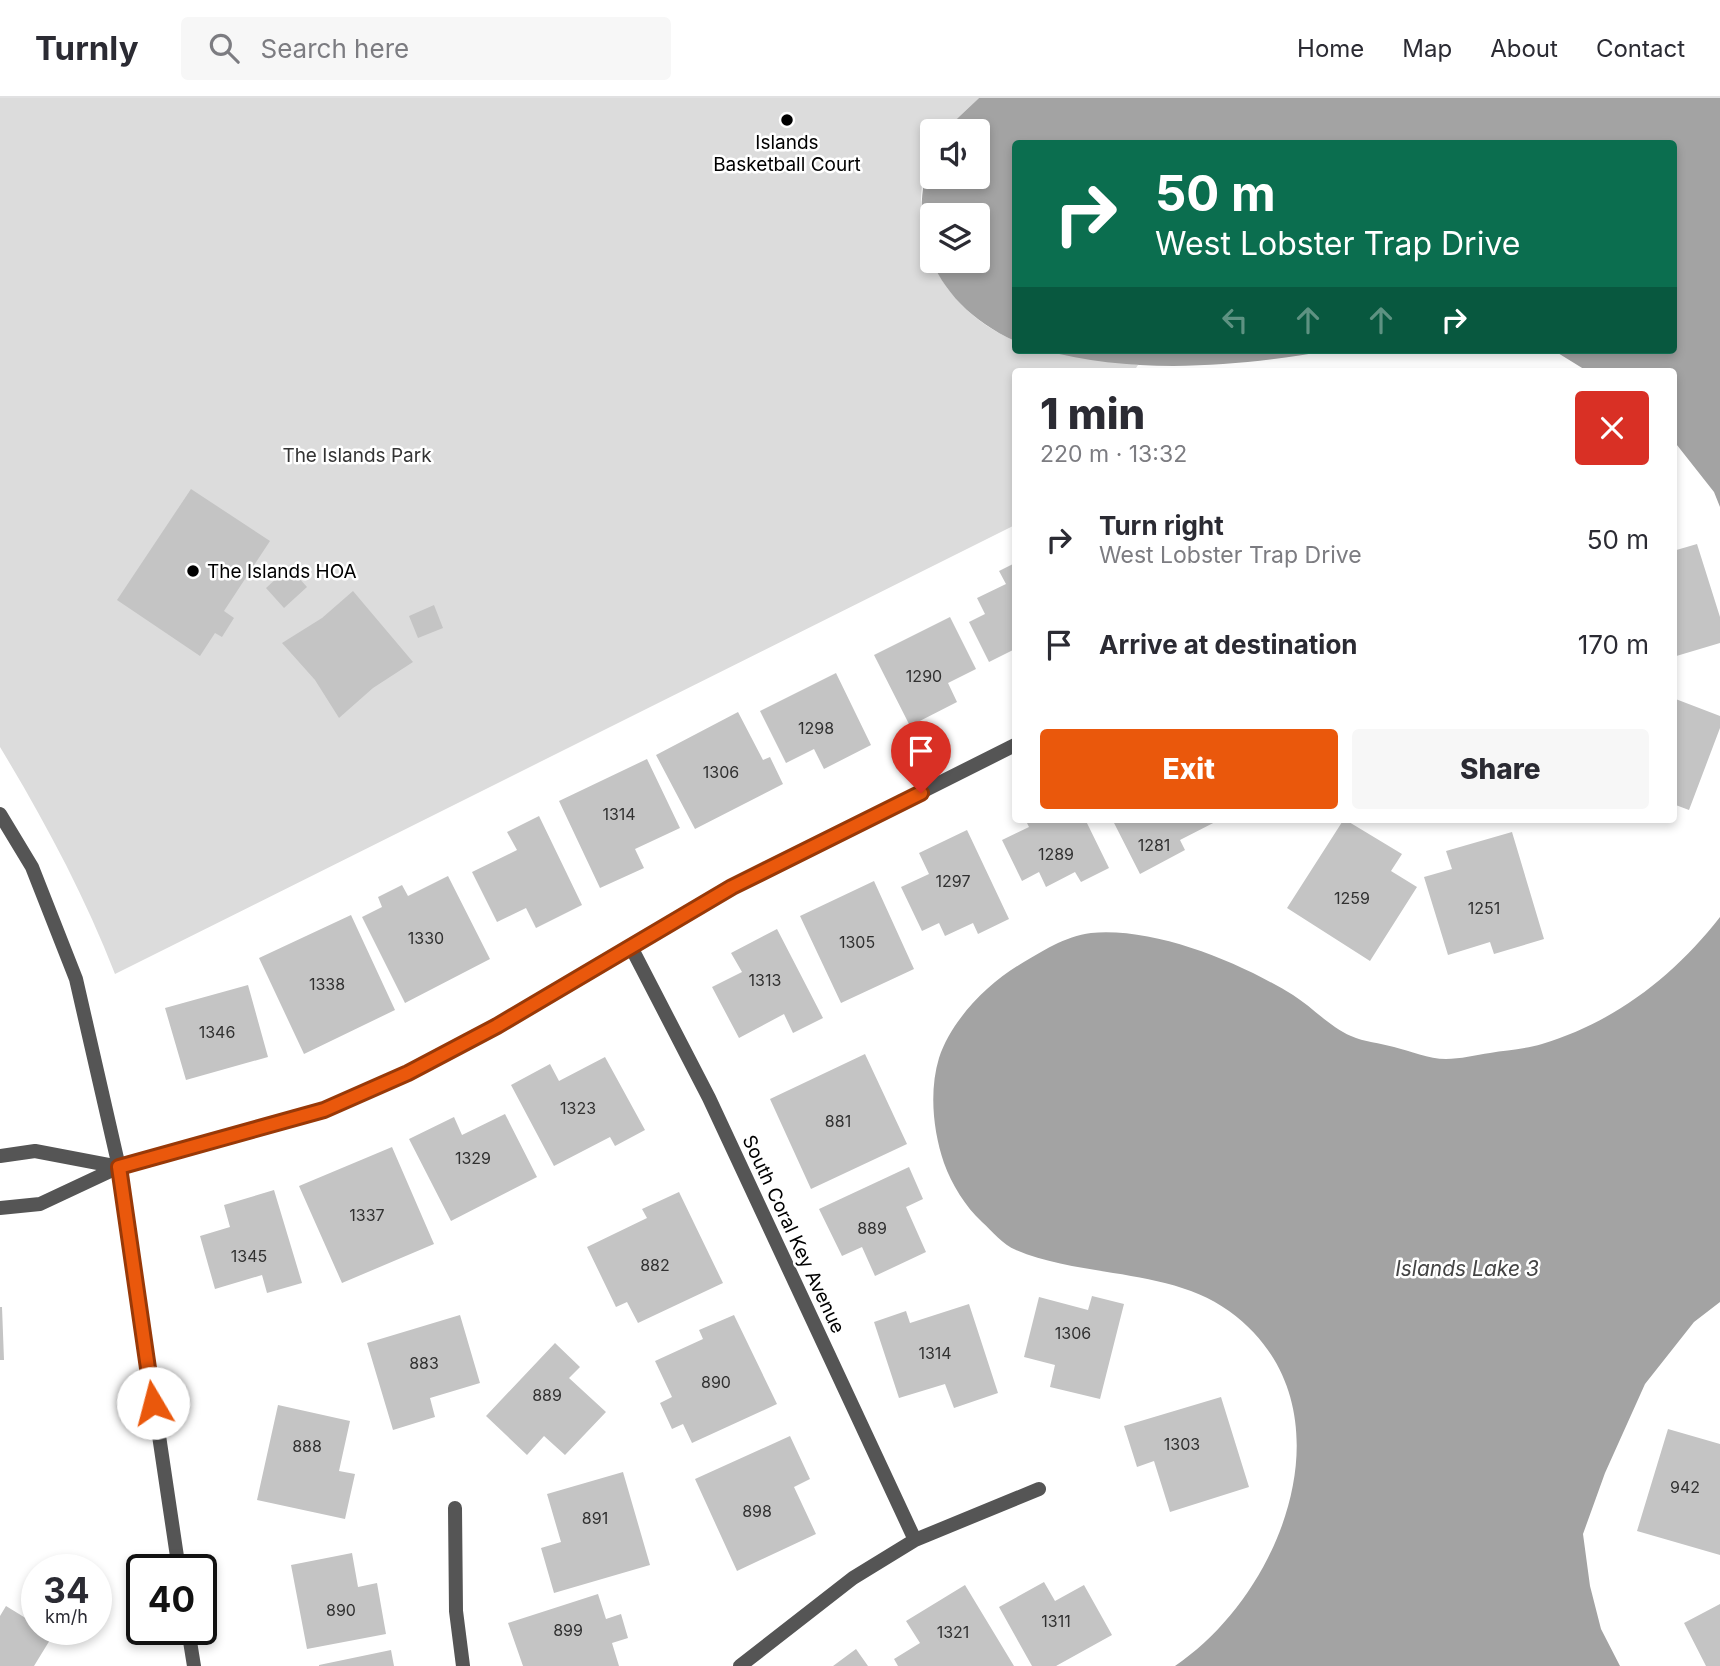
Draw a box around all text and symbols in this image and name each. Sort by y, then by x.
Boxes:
search box [181,17,671,80]
text: Turnly [35,28,139,68]
icon: search [205,29,243,67]
text: Search here [261,33,409,64]
text: Home [1297,34,1364,63]
text: Map [1402,34,1452,63]
text: About [1490,34,1558,63]
text: Contact [1596,34,1685,63]
marker: Islands Basketball Court [779,112,795,128]
map controls [920,119,990,273]
button: sound [920,119,990,189]
place label: Islands Basketball Court [713,131,861,176]
text: 50 m [1155,164,1276,223]
icon: right [1040,168,1131,259]
button: layers [920,203,990,273]
text: West Lobster Trap Drive [1155,224,1520,263]
icon: left [1216,301,1254,339]
icon: ahead [1289,301,1327,339]
icon: ahead [1362,301,1400,339]
icon: right [1435,301,1473,339]
text: 1 min [1040,388,1145,439]
button: close [1575,391,1649,465]
text: 220 m · 13:32 [1040,440,1187,468]
park label: The Islands Park [282,444,432,467]
text: Turn right [1099,510,1224,541]
icon: right [1040,521,1078,559]
text: 50 m [1587,524,1649,555]
text: West Lobster Trap Drive [1099,541,1362,569]
place label: The Islands HOA [207,560,357,583]
marker: The Islands HOA [185,563,201,579]
icon: arrive [1040,626,1078,664]
text: Arrive at destination [1099,629,1358,660]
text: 170 m [1578,629,1649,660]
house number: 1290 [906,666,942,686]
house number: 1298 [798,718,834,738]
pin [891,721,951,793]
button: Exit [1040,729,1338,809]
button: Share [1352,729,1649,809]
icon: arrive [902,732,940,770]
house number: 1306 [703,762,739,782]
house number: 1314 [602,804,636,824]
house number: 1281 [1138,835,1170,855]
house number: 1289 [1038,844,1074,864]
house number: 1297 [936,871,970,891]
house number: 1259 [1334,888,1370,908]
house number: 1251 [1468,898,1500,918]
house number: 1330 [408,928,444,948]
house number: 1305 [839,932,875,952]
house number: 1313 [749,970,781,990]
house number: 1338 [309,974,345,994]
house number: 1346 [199,1022,235,1042]
house number: 1323 [560,1098,596,1118]
house number: 881 [825,1111,851,1131]
street label: South Coral Key Avenue [737,1131,850,1337]
house number: 1329 [455,1148,491,1168]
house number: 1337 [349,1205,385,1225]
house number: 889 [857,1218,887,1238]
house number: 1345 [231,1246,267,1266]
house number: 882 [640,1255,670,1275]
water label: Islands Lake 3 [1395,1256,1539,1281]
house number: 1306 [1055,1323,1091,1343]
house number: 1314 [918,1343,952,1363]
house number: 883 [409,1353,439,1373]
position arrow [116,1366,190,1440]
house number: 890 [701,1372,731,1392]
house number: 889 [532,1385,562,1405]
house number: 1303 [1164,1434,1200,1454]
house number: 888 [292,1436,322,1456]
house number: 942 [1670,1477,1700,1497]
house number: 898 [742,1501,772,1521]
house number: 891 [582,1508,608,1528]
speed limit sign: 40 [126,1554,217,1645]
text: 34 [43,1569,90,1611]
house number: 890 [326,1600,356,1620]
text: km/h [45,1606,88,1627]
house number: 1311 [1041,1611,1071,1631]
house number: 899 [553,1620,583,1640]
house number: 1321 [937,1622,969,1642]

